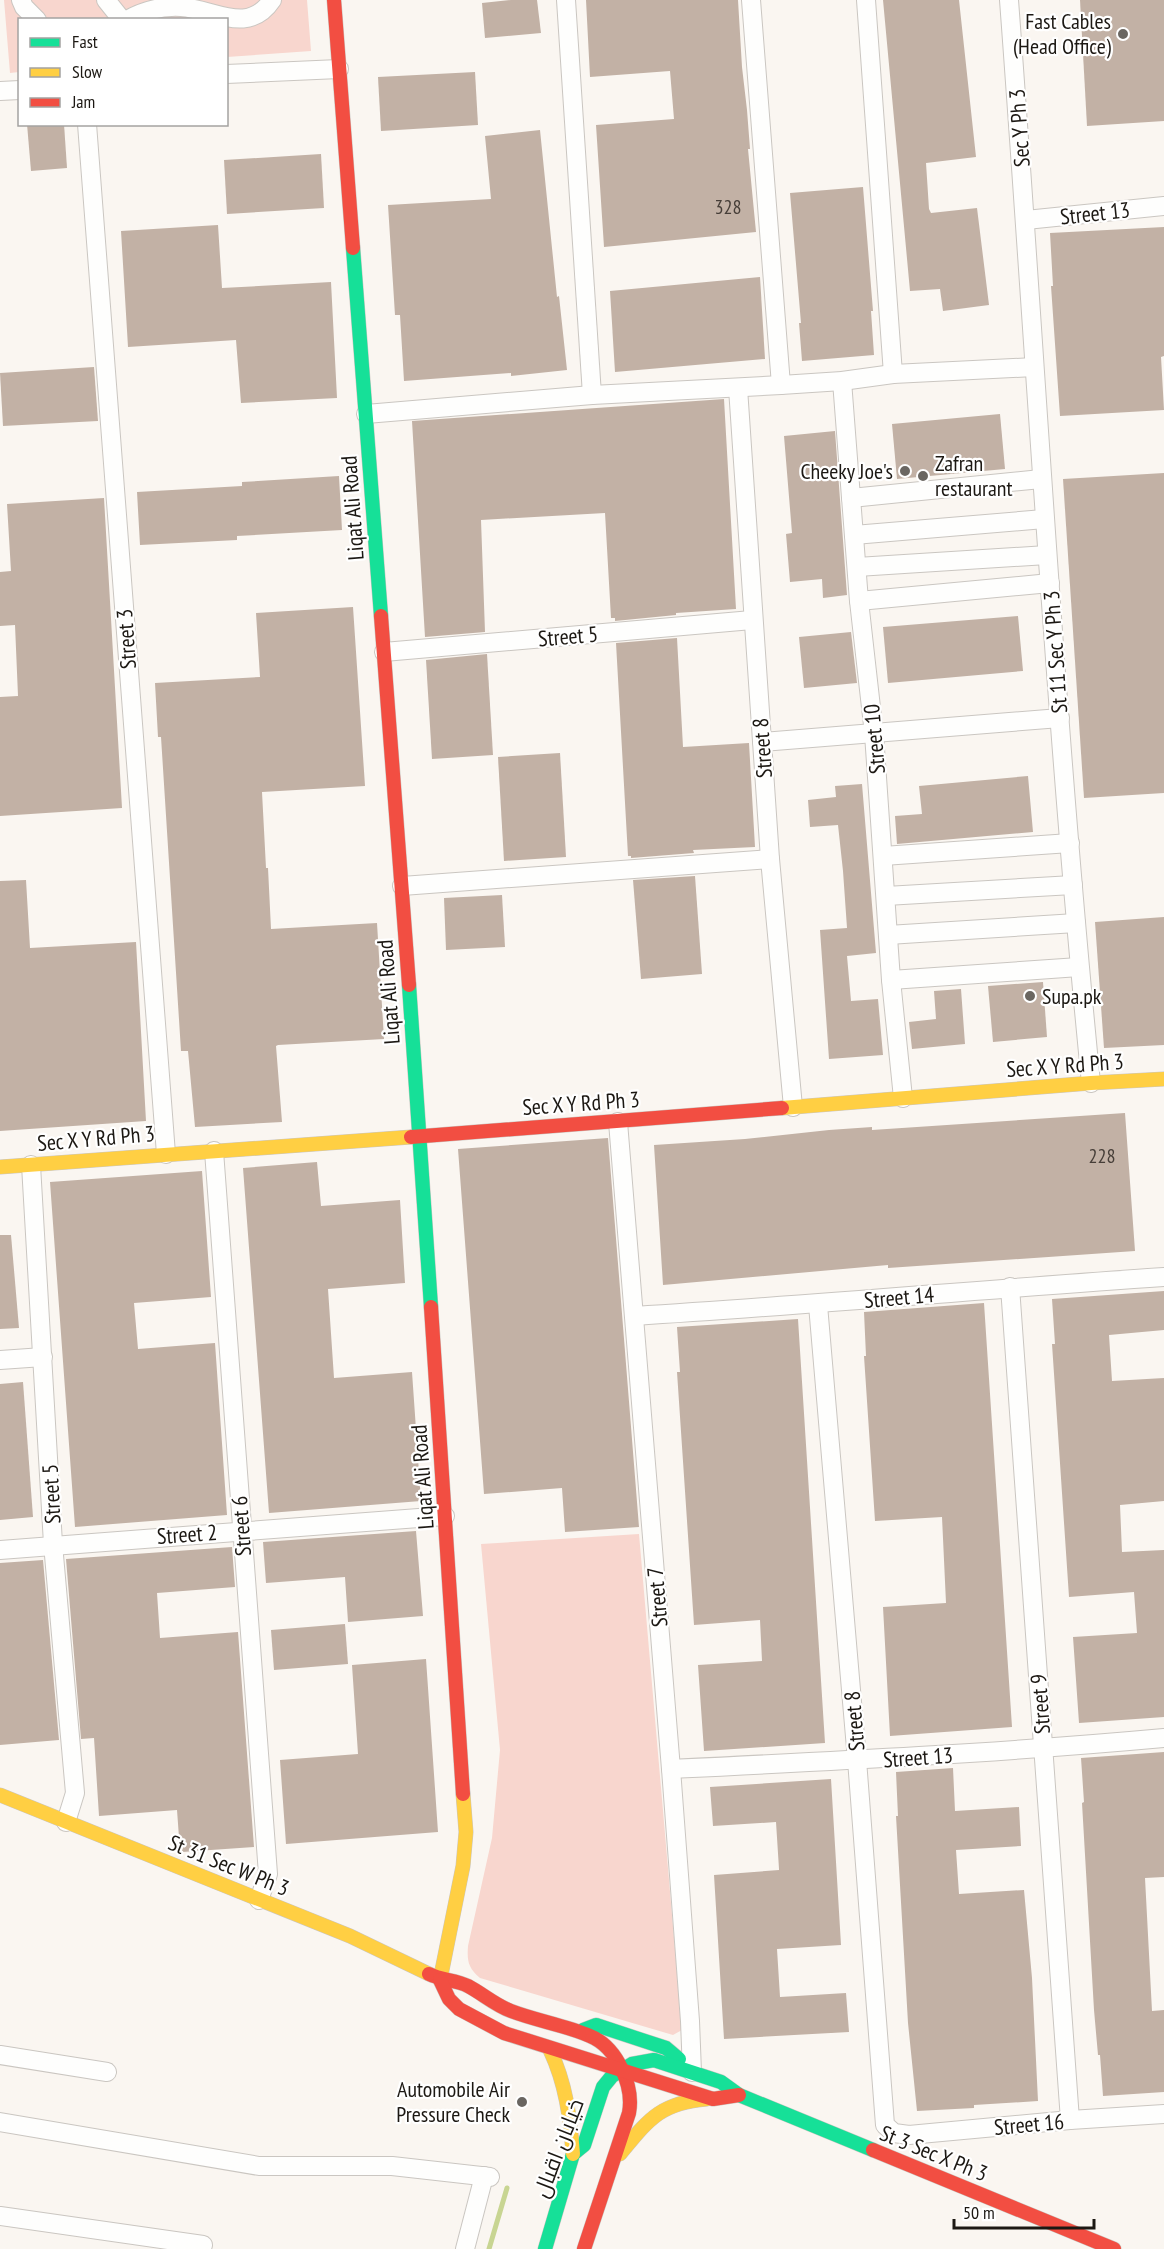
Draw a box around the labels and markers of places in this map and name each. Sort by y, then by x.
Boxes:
place label: Fast Cables (Head Office) [1013,7,1112,60]
marker: Fast Cables (Head Office) [1116,27,1130,41]
place label: Zafran restaurant [935,449,1012,502]
place label: Cheeky Joe's [801,457,893,485]
marker: Cheeky Joe's [898,464,912,478]
marker: Zafran restaurant [916,469,930,483]
place label: Supa.pk [1042,982,1102,1010]
marker: Supa.pk [1023,989,1037,1003]
place label: Automobile Air Pressure Check [396,2075,510,2128]
marker: Automobile Air Pressure Check [515,2095,529,2109]

